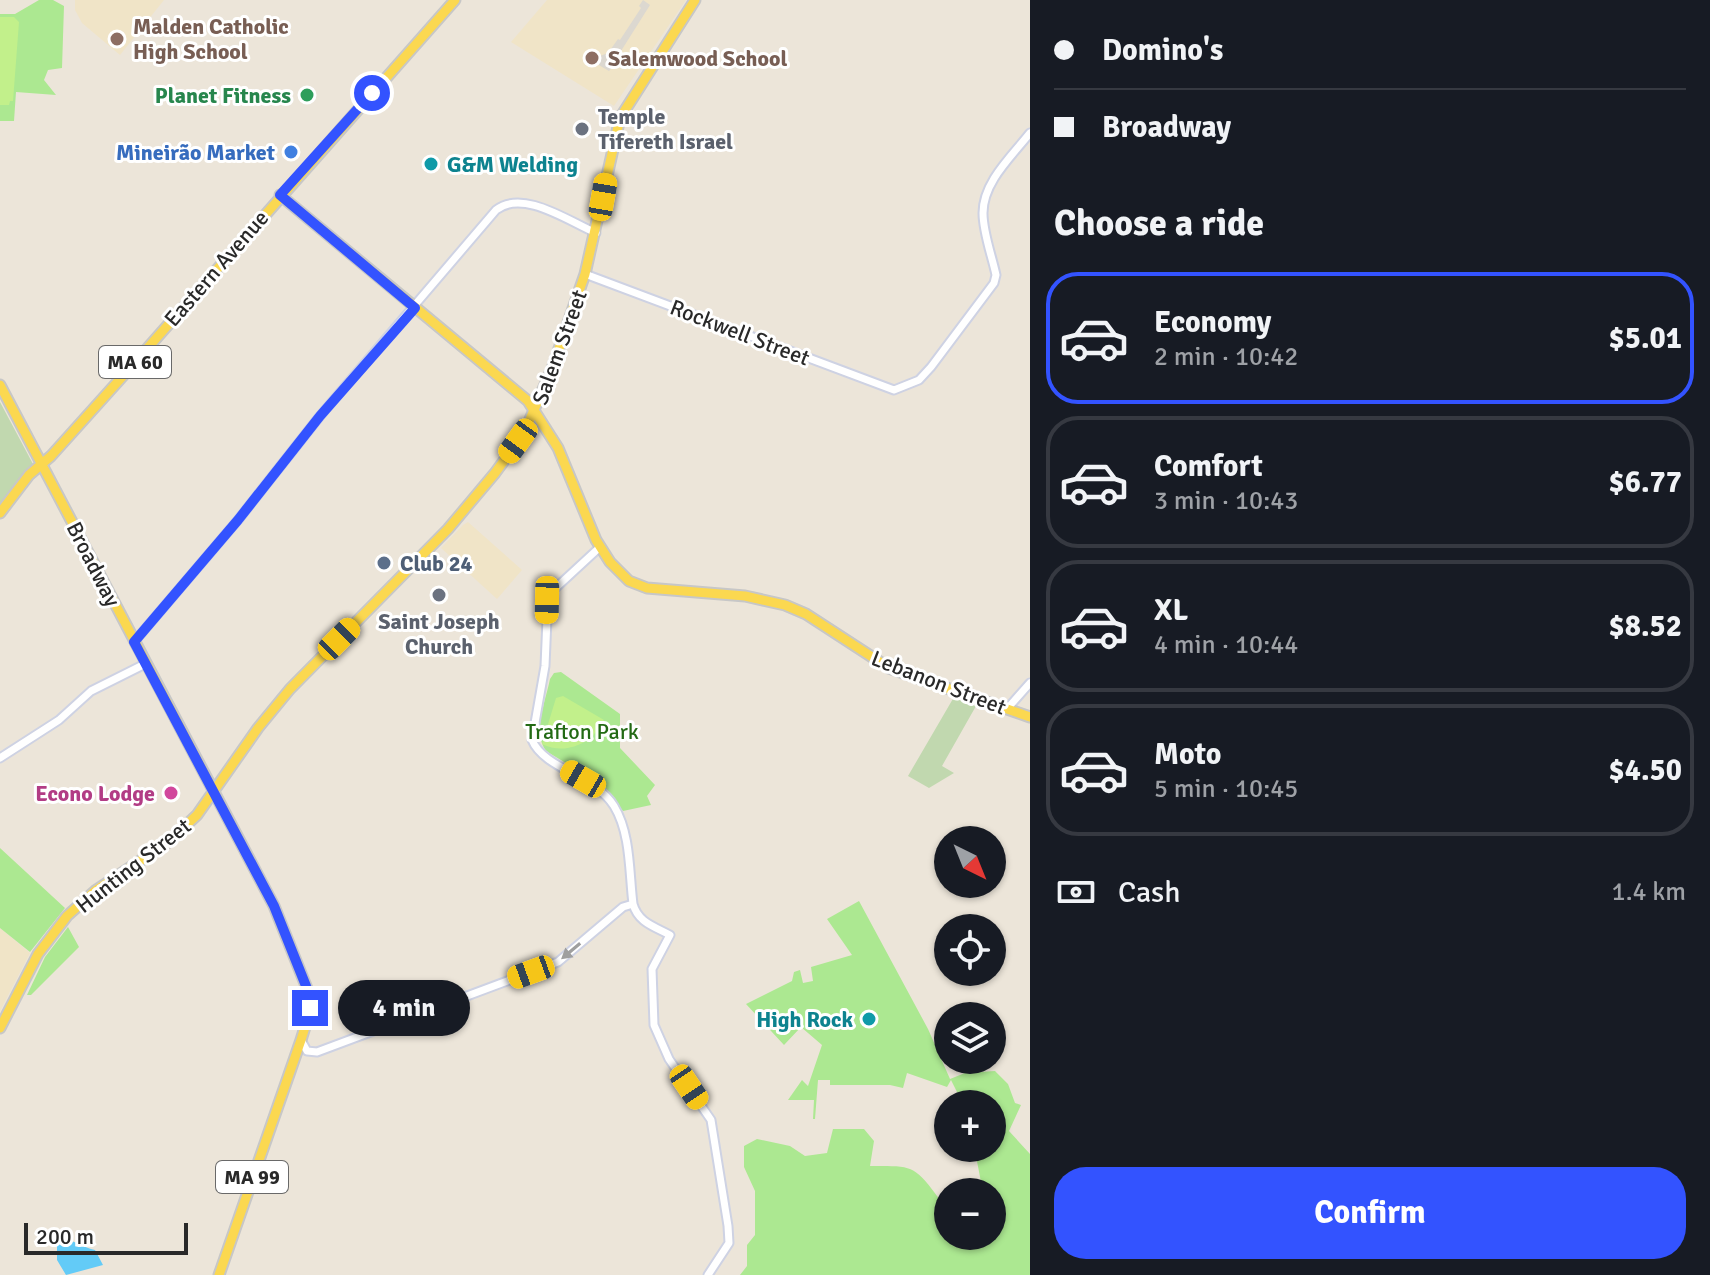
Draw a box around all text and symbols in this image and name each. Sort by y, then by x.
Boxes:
place label: Malden Catholic High School [133,13,289,65]
marker: Malden Catholic High School [108,30,126,48]
text: Domino's [1102,32,1223,69]
place label: Salemwood School [608,45,787,72]
marker: Salemwood School [583,49,601,67]
route start [354,75,390,111]
place label: Planet Fitness [155,82,291,109]
marker: Planet Fitness [298,86,316,104]
place label: Temple Tifereth Israel [598,103,733,155]
text: Broadway [1102,109,1231,146]
marker: Temple Tifereth Israel [573,120,591,138]
place label: Mineirão Market [116,139,275,166]
marker: Mineirão Market [282,143,300,161]
place label: G&M Welding [447,151,578,178]
marker: G&M Welding [422,155,440,173]
car [587,171,619,223]
text: Choose a ride [1054,201,1264,246]
street label: Eastern Avenue [159,205,274,332]
street label: Salem Street [526,286,593,408]
street label: Rockwell Street [666,293,814,372]
icon: car [1058,302,1130,374]
text: Economy [1154,304,1271,341]
text: $5.01 [1609,320,1682,357]
text: 2 min · 10:42 [1154,341,1298,373]
road number: MA 60 [99,346,171,378]
car [494,415,542,467]
icon: car [1058,446,1130,518]
text: Comfort [1154,448,1263,485]
text: $6.77 [1609,464,1682,501]
text: 3 min · 10:43 [1154,485,1298,517]
street label: Broadway [61,517,127,612]
place label: Club 24 [400,550,473,577]
marker: Club 24 [375,554,393,572]
car [535,576,559,624]
marker: Saint Joseph Church [430,586,448,604]
icon: car [1058,590,1130,662]
text: XL [1154,592,1188,629]
place label: Saint Joseph Church [378,608,500,660]
text: $8.52 [1609,608,1682,645]
car [314,614,364,664]
text: 4 min · 10:44 [1154,629,1298,661]
street label: Lebanon Street [868,644,1010,721]
park label: Trafton Park [525,718,639,745]
icon: car [1058,734,1130,806]
text: Moto [1154,736,1221,773]
text: $4.50 [1609,752,1682,789]
car [556,757,610,801]
text: 5 min · 10:45 [1154,773,1298,805]
place label: Econo Lodge [35,780,155,807]
marker: Econo Lodge [162,784,180,802]
street label: Hunting Street [70,812,196,919]
north arrow [934,826,1006,898]
map controls [934,826,1006,1250]
icon: cash [1054,870,1098,914]
text: Cash [1118,874,1181,911]
text: 1.4 km [1612,876,1686,908]
button: locate [934,914,1006,986]
one-way arrow [562,942,582,959]
car [504,953,558,991]
callout: 4 min [338,980,470,1036]
route end [292,990,328,1026]
text: 4 min [373,992,435,1024]
button: layers [934,1002,1006,1074]
place label: High Rock [756,1006,853,1033]
marker: High Rock [860,1010,878,1028]
car [666,1060,712,1114]
button: + [934,1090,1006,1162]
road number: MA 99 [216,1161,288,1193]
button: Confirm [1054,1167,1686,1259]
button: − [934,1178,1006,1250]
scale bar [24,1219,188,1255]
text: 200 m [36,1223,94,1250]

